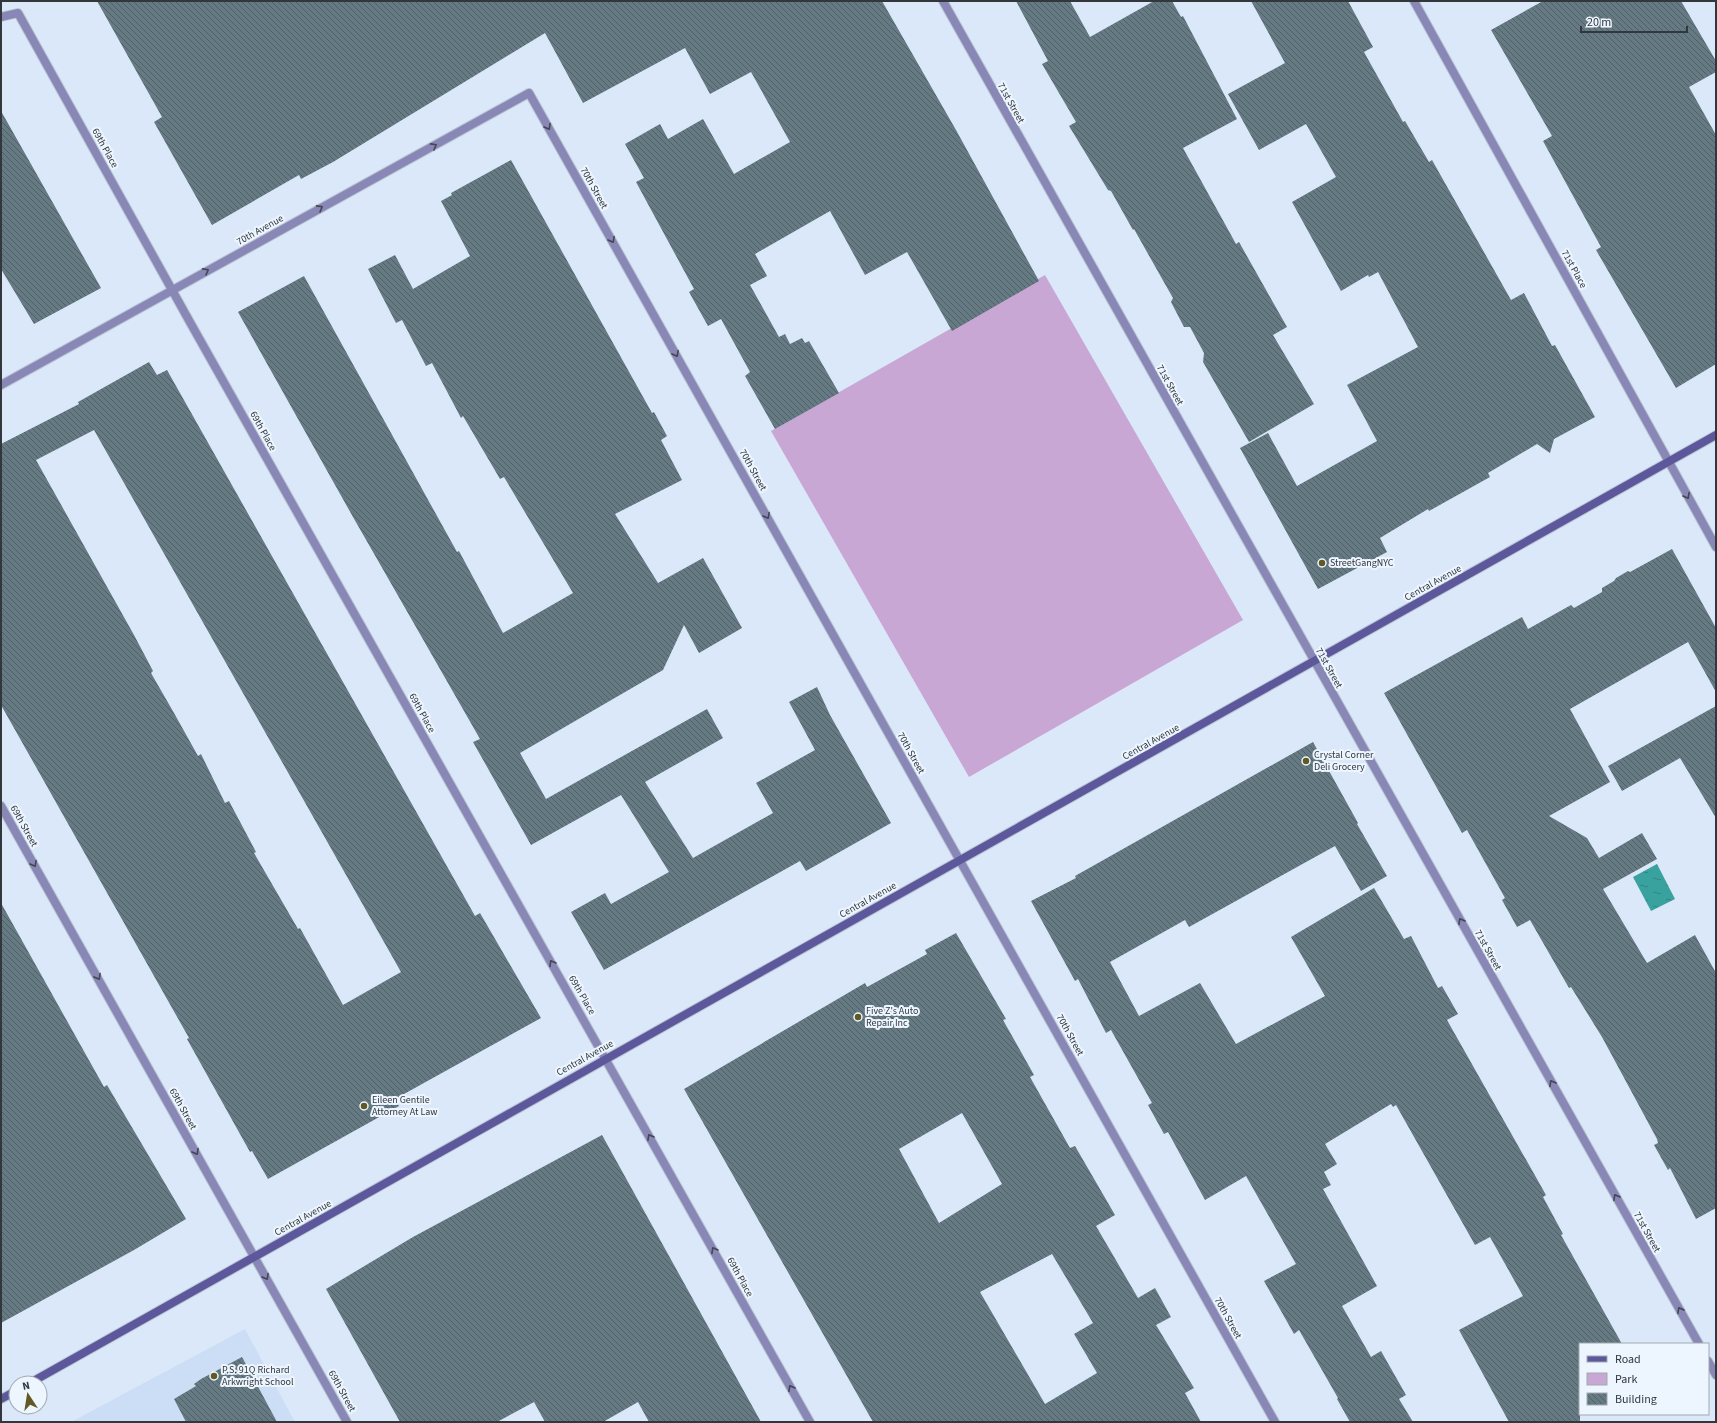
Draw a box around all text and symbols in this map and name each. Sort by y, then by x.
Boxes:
scale bar [1581,8,1687,34]
text: 20 m [1587,14,1611,31]
street label: 71st Street [994,80,1028,126]
one-way arrow [544,123,551,130]
street label: 69th Place [88,126,122,170]
one-way arrow [430,143,437,150]
street label: 70th Street [577,165,612,212]
one-way arrow [316,205,323,213]
street label: 70th Avenue [234,211,286,249]
one-way arrow [607,236,615,244]
street label: 71st Place [1558,247,1590,291]
one-way arrow [202,268,209,275]
one-way arrow [671,350,678,357]
street label: 71st Street [1153,362,1187,408]
street label: 69th Place [246,409,280,453]
street label: 70th Street [736,447,771,494]
one-way arrow [1683,492,1690,499]
one-way arrow [762,512,769,519]
place label: StreetGangNYC [1330,556,1394,570]
marker: StreetGangNYC [1317,558,1327,568]
street label: Central Avenue [1402,562,1464,604]
street label: 71st Street [1312,645,1346,691]
street label: 69th Place [405,691,439,735]
street label: Central Avenue [1120,721,1182,763]
street label: 70th Street [894,730,929,777]
place label: Crystal Corner Deli Grocery [1314,748,1374,774]
marker: Crystal Corner Deli Grocery [1301,756,1311,766]
street label: 69th Street [7,803,42,850]
one-way arrow [29,860,36,867]
street label: Central Avenue [837,879,899,921]
one-way arrow [1458,918,1465,925]
street label: 71st Street [1471,927,1505,973]
one-way arrow [549,960,557,967]
one-way arrow [93,973,100,980]
street label: 69th Place [565,973,599,1017]
place label: Five Z's Auto Repair Inc [866,1004,918,1030]
marker: Five Z's Auto Repair Inc [853,1012,863,1022]
street label: 70th Street [1053,1012,1088,1059]
street label: Central Avenue [554,1037,616,1079]
one-way arrow [1549,1080,1557,1088]
street label: 69th Street [166,1086,201,1133]
place label: Eileen Gentile Attorney At Law [372,1093,438,1119]
marker: Eileen Gentile Attorney At Law [359,1101,369,1111]
one-way arrow [648,1134,655,1141]
one-way arrow [191,1148,198,1155]
one-way arrow [1613,1194,1620,1201]
street label: Central Avenue [272,1197,334,1239]
street label: 71st Street [1630,1209,1664,1255]
one-way arrow [711,1247,718,1254]
street label: 69th Place [723,1255,757,1299]
one-way arrow [262,1273,269,1280]
street label: 70th Street [1211,1295,1246,1342]
one-way arrow [1677,1307,1684,1314]
legend [1579,1343,1709,1415]
text: Road [1615,1351,1641,1368]
place label: P.S. 91Q Richard Arkwright School [222,1363,294,1389]
street label: 69th Street [325,1368,360,1415]
marker: P.S. 91Q Richard Arkwright School [209,1371,219,1381]
text: Park [1615,1371,1637,1388]
north arrow [8,1375,48,1415]
text: N [21,1378,31,1394]
one-way arrow [789,1385,796,1392]
text: Building [1615,1391,1657,1408]

